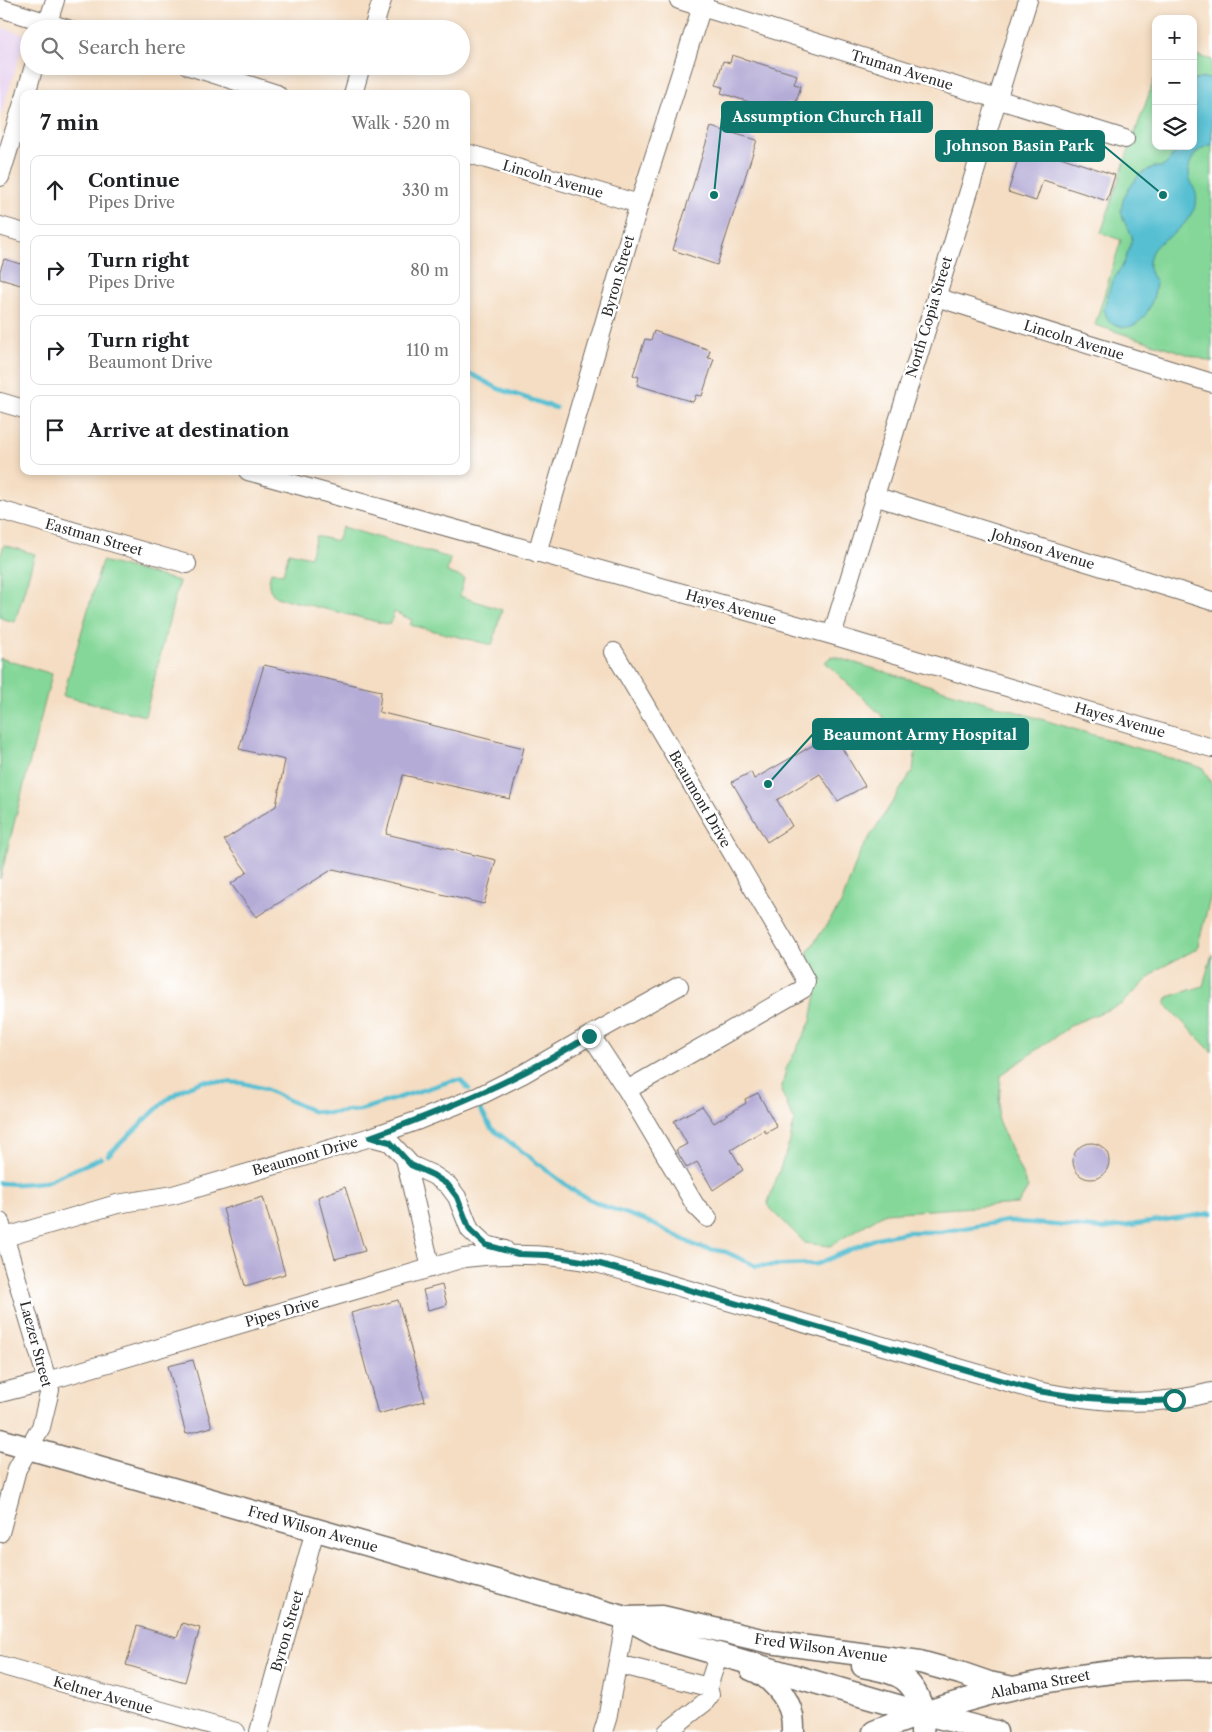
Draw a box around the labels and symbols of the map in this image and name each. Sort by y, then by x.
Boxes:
street label: Truman Avenue [849,46,956,94]
callout: Assumption Church Hall [722,102,932,132]
text: Assumption Church Hall [731,107,922,126]
callout: Johnson Basin Park [936,131,1104,161]
text: Johnson Basin Park [943,136,1095,155]
street label: Lincoln Avenue [501,156,606,202]
street label: Byron Street [598,233,638,319]
street label: North Copia Street [902,254,956,380]
street label: Lincoln Avenue [1022,316,1126,364]
street label: Eastman Street [43,514,145,560]
street label: Johnson Avenue [987,524,1097,573]
street label: Hayes Avenue [684,586,778,629]
street label: Hayes Avenue [1073,699,1167,742]
callout: Beaumont Army Hospital [813,719,1028,749]
text: Beaumont Army Hospital [823,725,1017,744]
street label: Beaumont Drive [665,747,735,851]
route end [578,1025,601,1048]
street label: Beaumont Drive [250,1132,360,1180]
street label: Pipes Drive [243,1293,321,1331]
street label: Laezer Street [16,1299,56,1389]
route start [1163,1389,1186,1412]
street label: Fred Wilson Avenue [246,1502,380,1556]
street label: Byron Street [267,1588,307,1674]
street label: Fred Wilson Avenue [753,1630,889,1666]
street label: Alabama Street [988,1665,1092,1703]
street label: Keltner Avenue [51,1672,155,1718]

